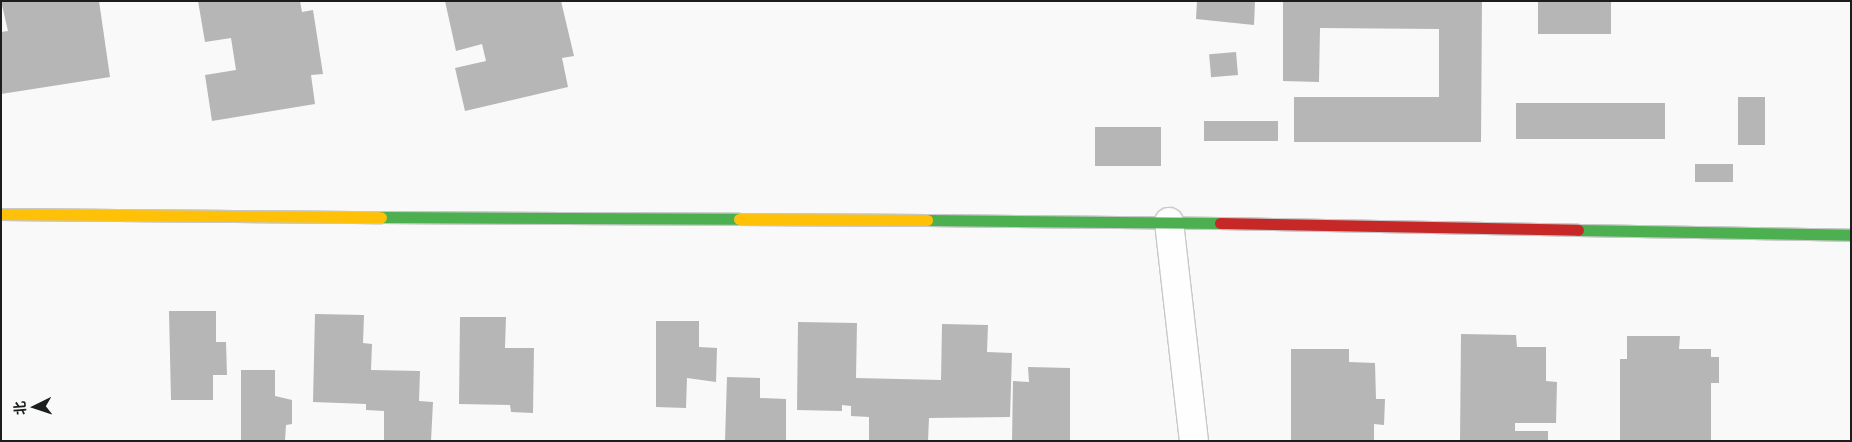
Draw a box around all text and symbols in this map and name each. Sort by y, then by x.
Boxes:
north arrow [10,382,60,432]
text: 北 [10,400,31,416]

